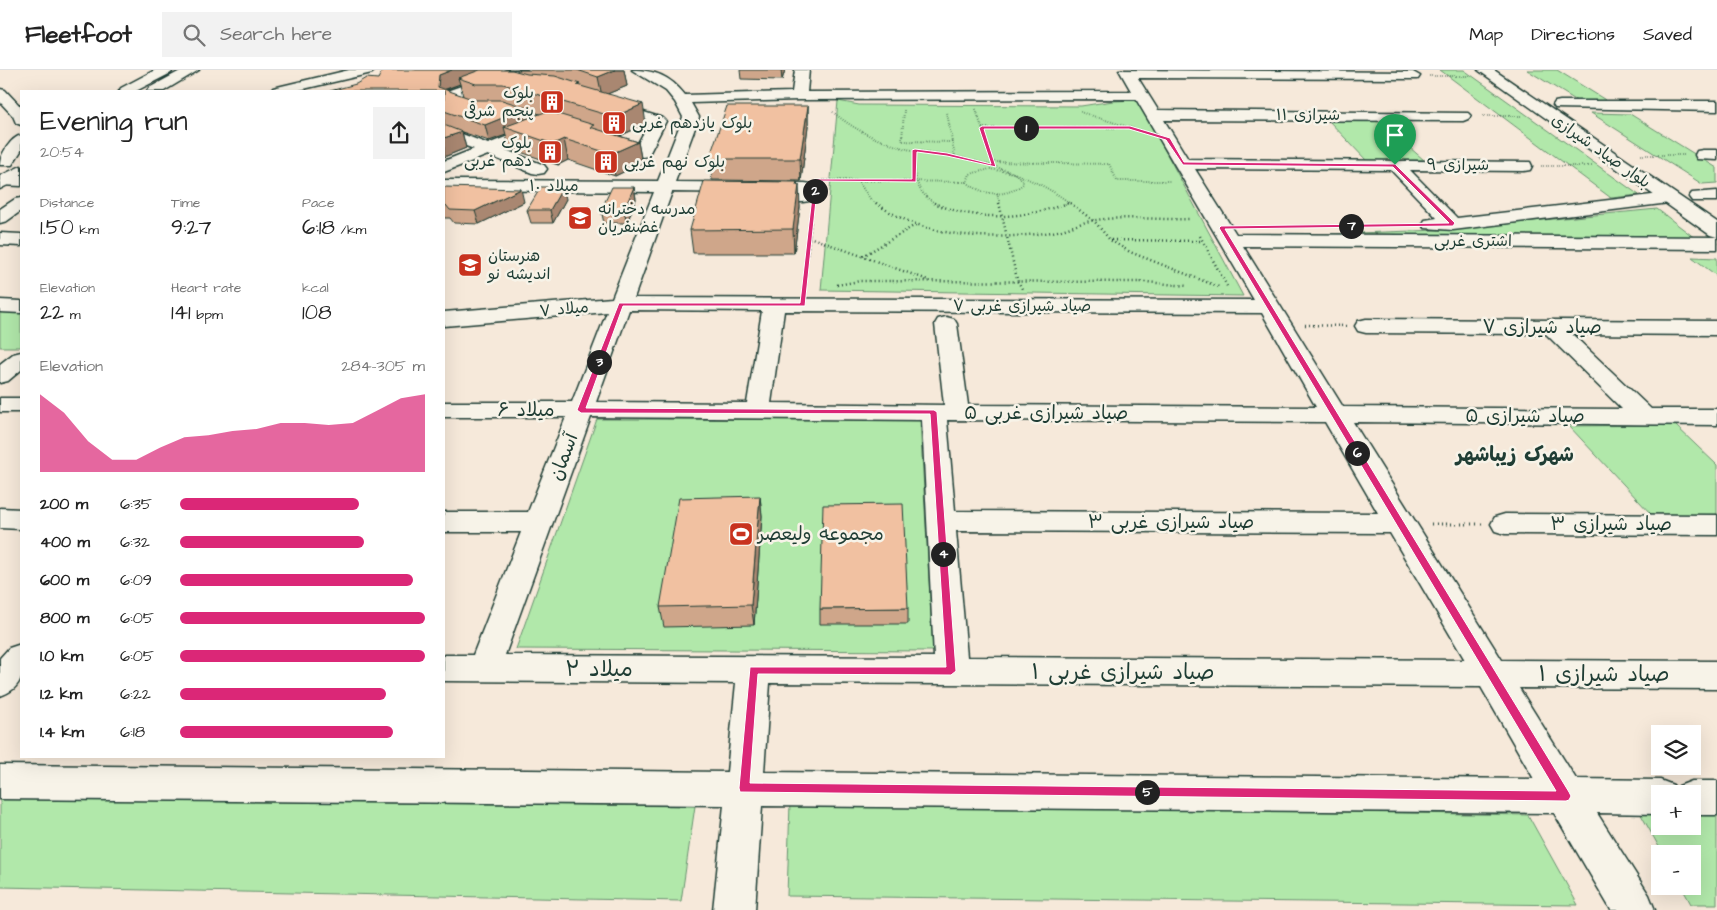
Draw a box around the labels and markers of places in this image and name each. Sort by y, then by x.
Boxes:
place label: بلوک پنجم شرقی [464,82,534,123]
building icon: بلوک پنجم شرقی [539,89,565,115]
building icon: بلوک یازدهم غربی [601,110,627,136]
place label: بلوک یازدهم غربی [632,112,752,135]
pin [1374,114,1416,165]
pin: 1 [1014,116,1038,140]
place label: بلوک دهم غربی [464,132,532,173]
building icon: بلوک دهم غربی [537,139,563,165]
building icon: بلوک نهم غربی [593,149,619,175]
place label: بلوک نهم غربی [624,151,725,174]
pin: 2 [802,178,828,204]
place label: مدرسه دخترانه غضنفریان [598,198,696,238]
school or university icon: مدرسه دخترانه غضنفریان [567,205,593,231]
pin: 7 [1338,214,1364,238]
place label: هنرستان اندیشه نو [486,245,550,285]
school or university icon: هنرستان اندیشه نو [457,252,483,278]
pin: 3 [586,350,612,374]
pin: 6 [1344,440,1370,466]
sports icon: مجموعه ولیعصر [728,521,754,547]
place label: مجموعه ولیعصر [756,521,884,548]
pin: 4 [930,542,956,566]
pin: 5 [1134,780,1160,804]

